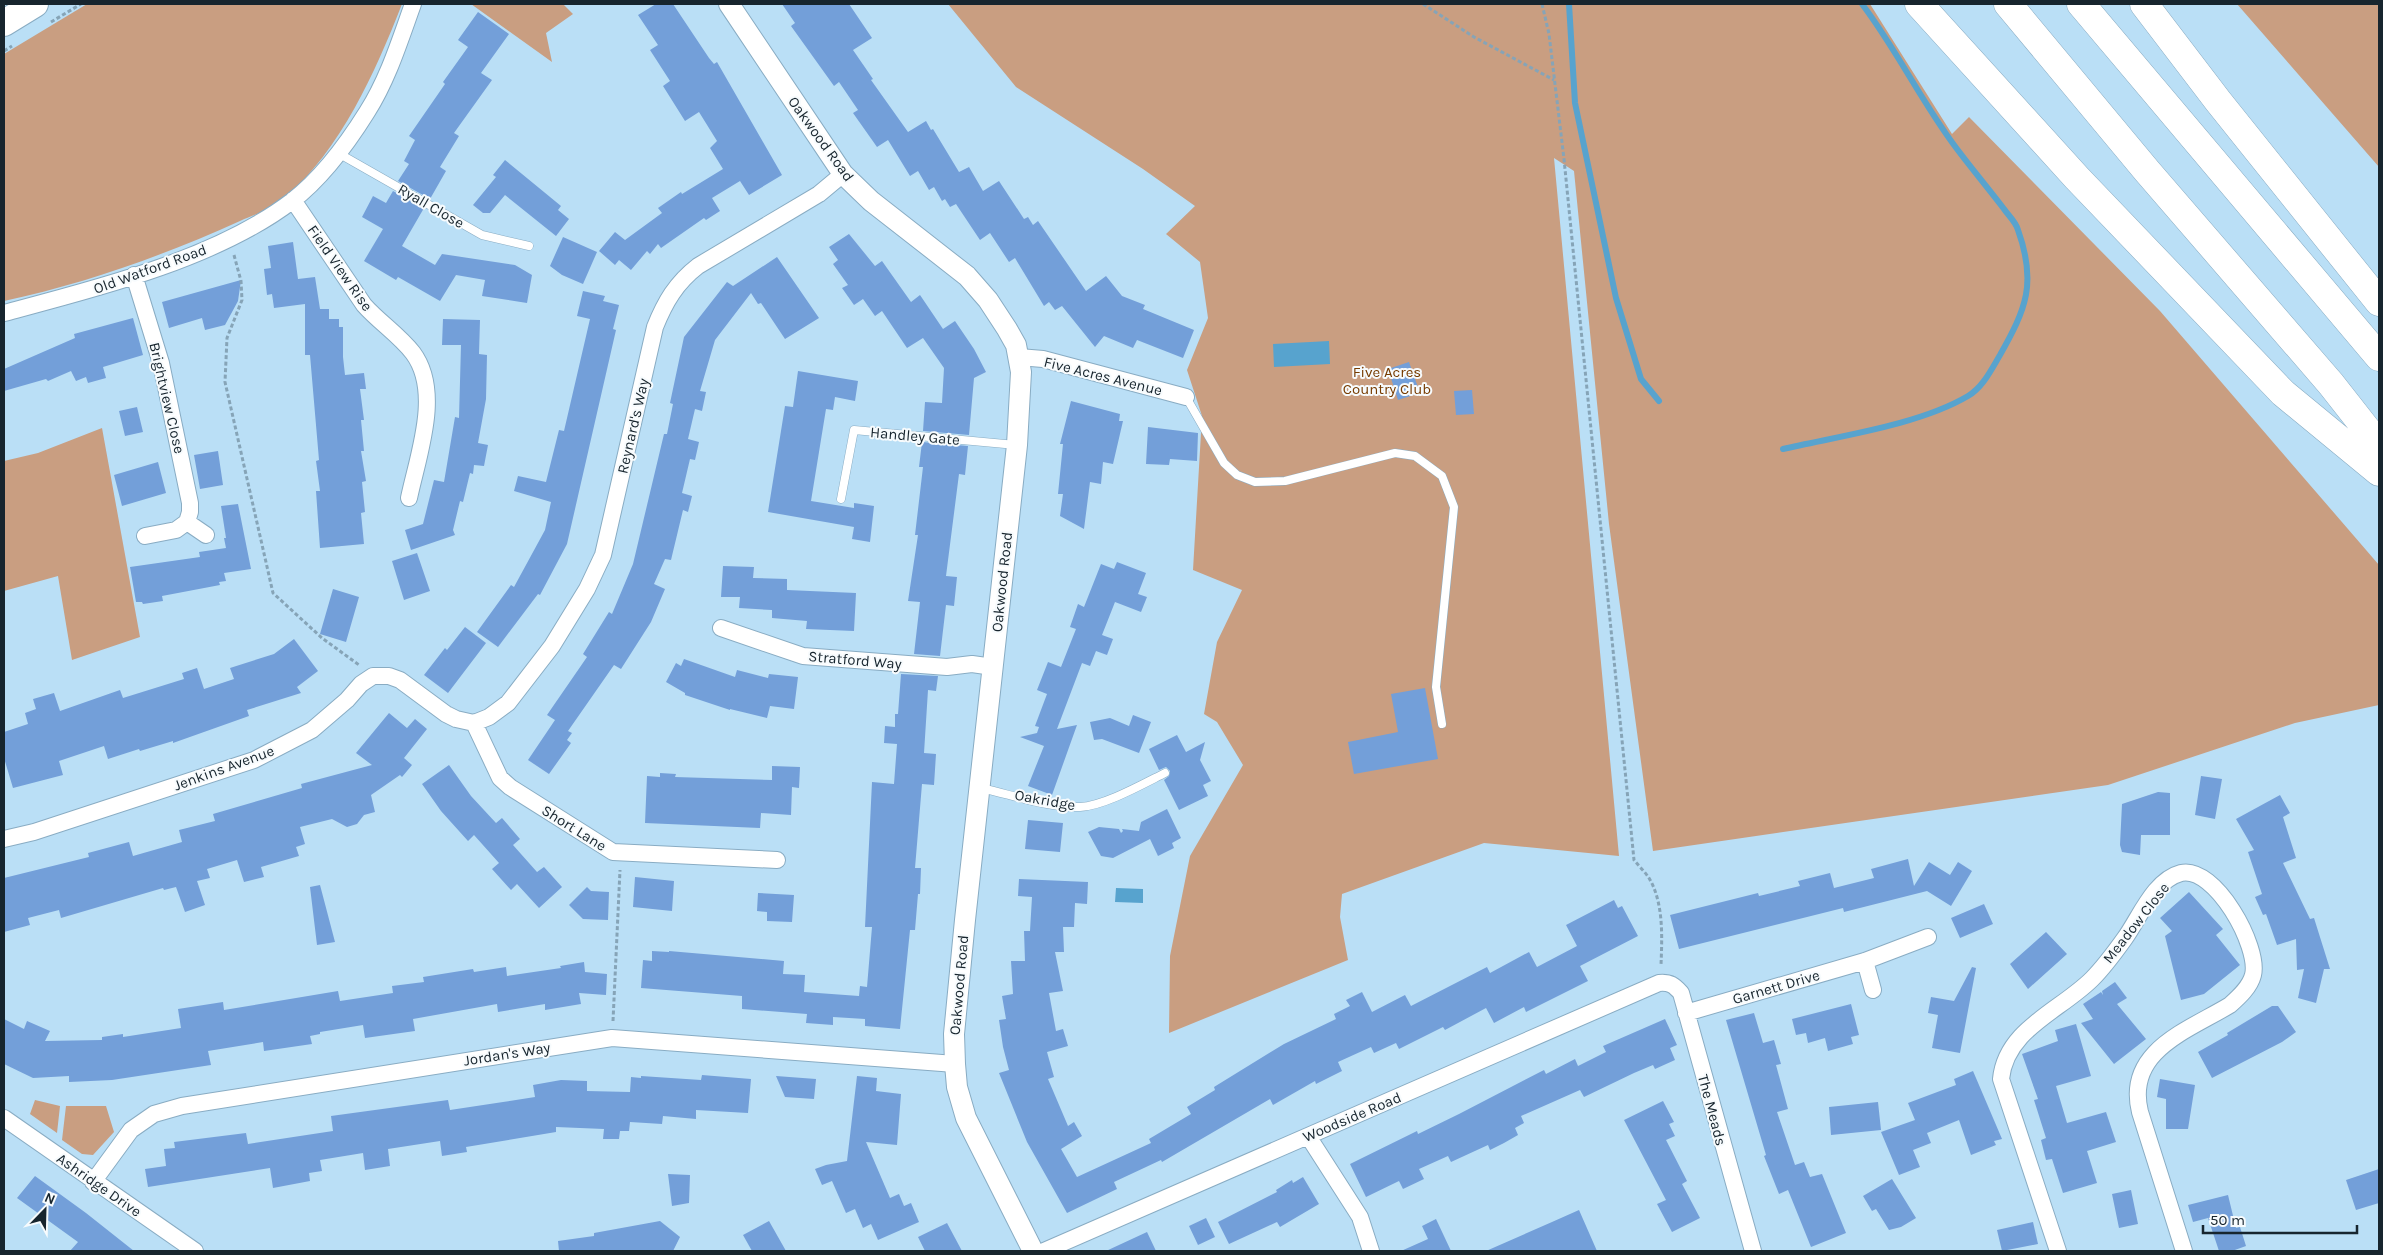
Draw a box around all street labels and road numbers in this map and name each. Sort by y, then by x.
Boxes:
street label: Oakwood Road [784,93,858,185]
street label: Ryall Close [395,180,467,232]
street label: Field View Rise [304,221,376,315]
street label: Old Watford Road [91,240,209,298]
street label: Brightview Close [145,341,189,455]
street label: Five Acres Avenue [1042,353,1164,399]
street label: Reynard's Way [613,377,653,475]
street label: Handley Gate [869,423,961,449]
street label: Oakwood Road [988,531,1016,633]
street label: Stratford Way [808,647,902,673]
street label: Jenkins Avenue [171,741,277,795]
street label: Oakridge [1013,786,1077,814]
street label: Short Lane [538,801,610,855]
street label: Meadow Close [2099,879,2173,967]
street label: Oakwood Road [946,934,972,1036]
street label: Garnett Drive [1730,966,1822,1008]
street label: Jordan's Way [462,1038,552,1070]
street label: The Meads [1694,1072,1730,1148]
street label: Woodside Road [1300,1088,1404,1146]
street label: Ashridge Drive [53,1149,145,1221]

